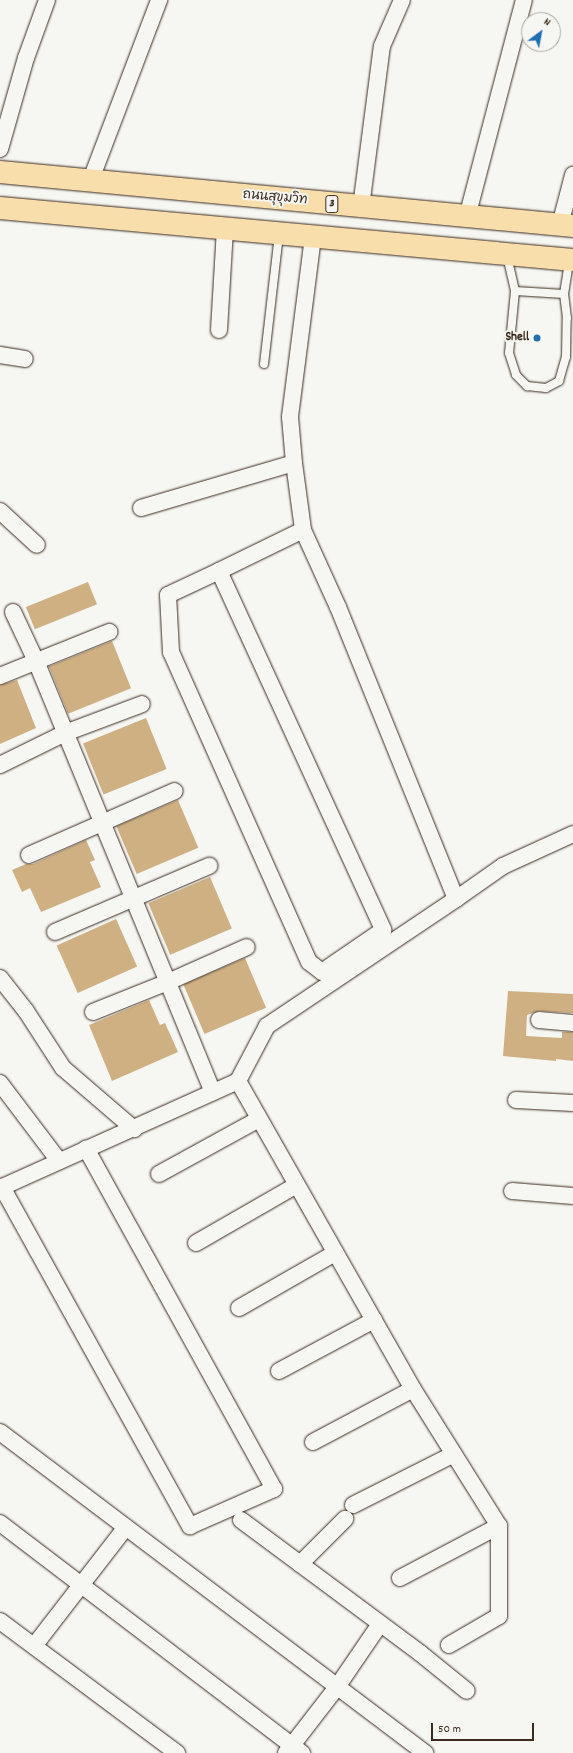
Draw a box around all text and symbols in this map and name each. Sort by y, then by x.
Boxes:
north arrow [521,12,561,52]
text: N [540,14,553,31]
street label: ถนนสุขุมวิท [242,188,308,210]
road number: 3 [325,194,339,214]
place label: Shell [505,330,529,346]
marker: Shell [532,333,542,343]
scale bar [433,1715,536,1741]
text: 50 m [438,1721,461,1738]

